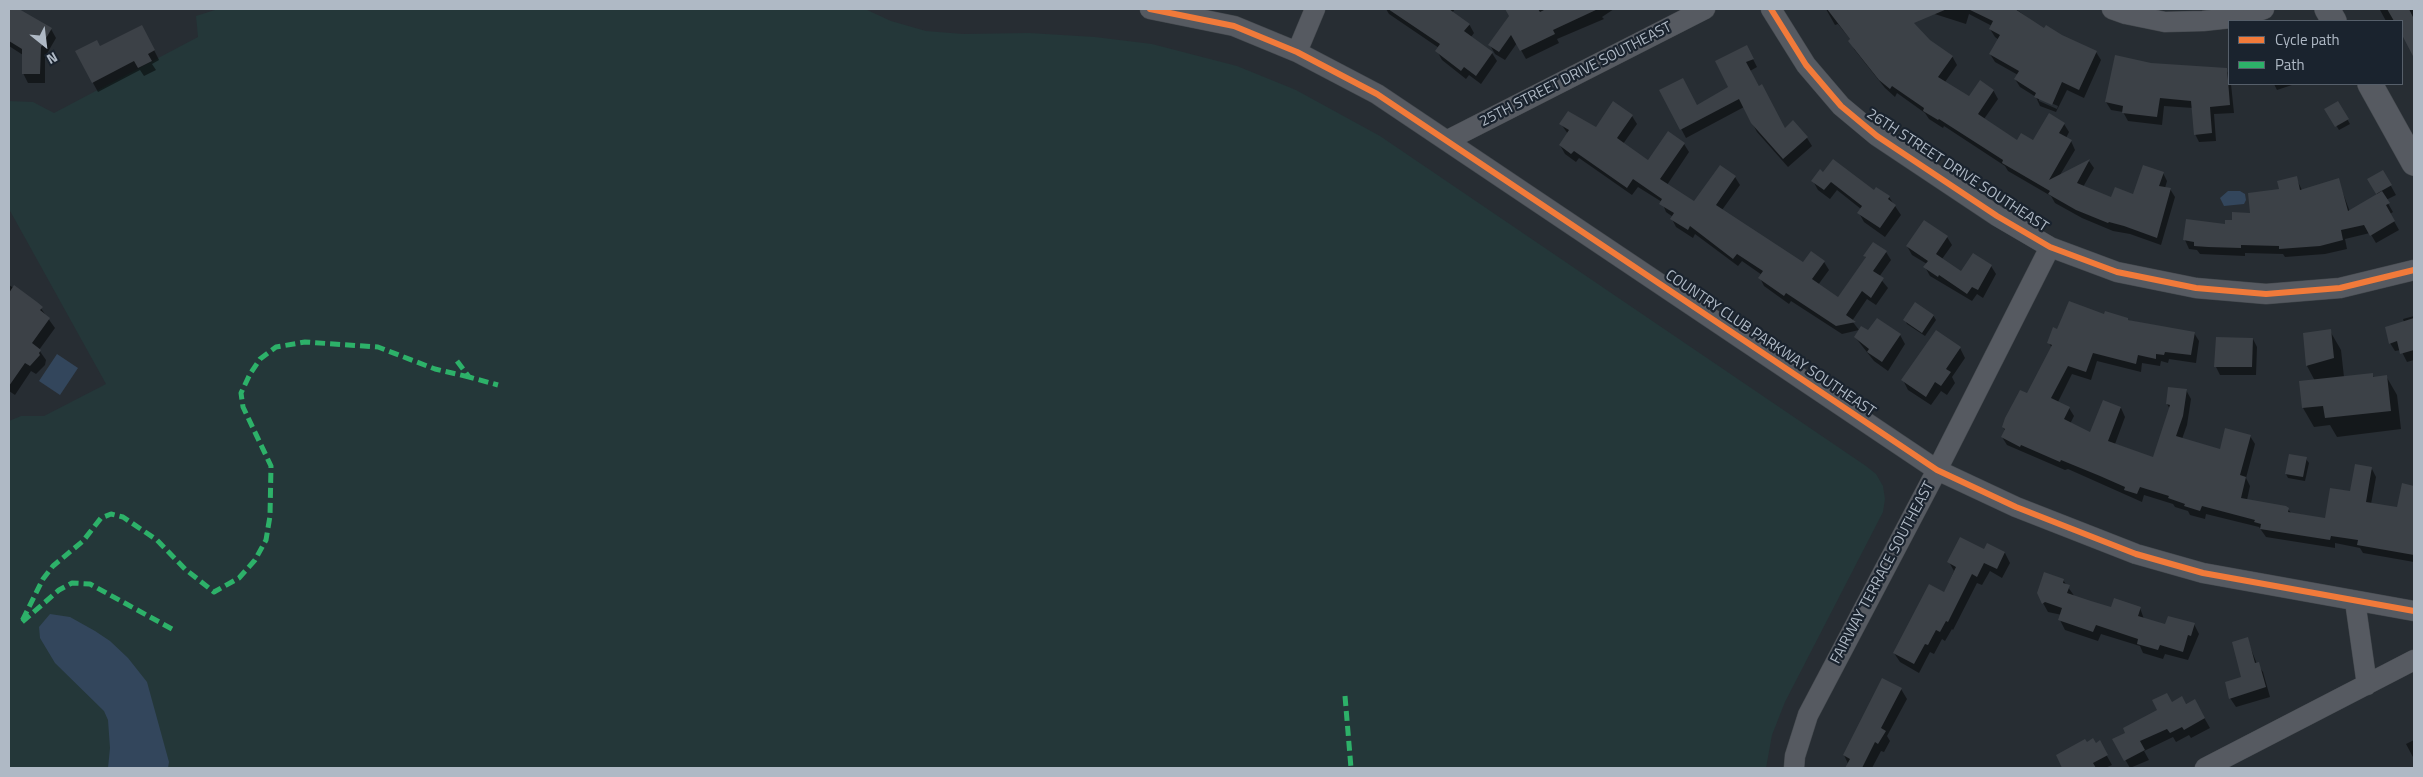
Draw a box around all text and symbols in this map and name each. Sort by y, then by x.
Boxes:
street label: 25TH STREET DRIVE SOUTHEAST [1477,19,1675,131]
north arrow [20,20,70,70]
legend [2228,20,2403,85]
text: Cycle path [2275,28,2340,51]
text: N [43,47,62,70]
text: Path [2275,53,2305,76]
street label: 26TH STREET DRIVE SOUTHEAST [1863,105,2051,237]
street label: COUNTRY CLUB PARKWAY SOUTHEAST [1661,267,1879,421]
street label: FAIRWAY TERRACE SOUTHEAST [1827,479,1939,667]

